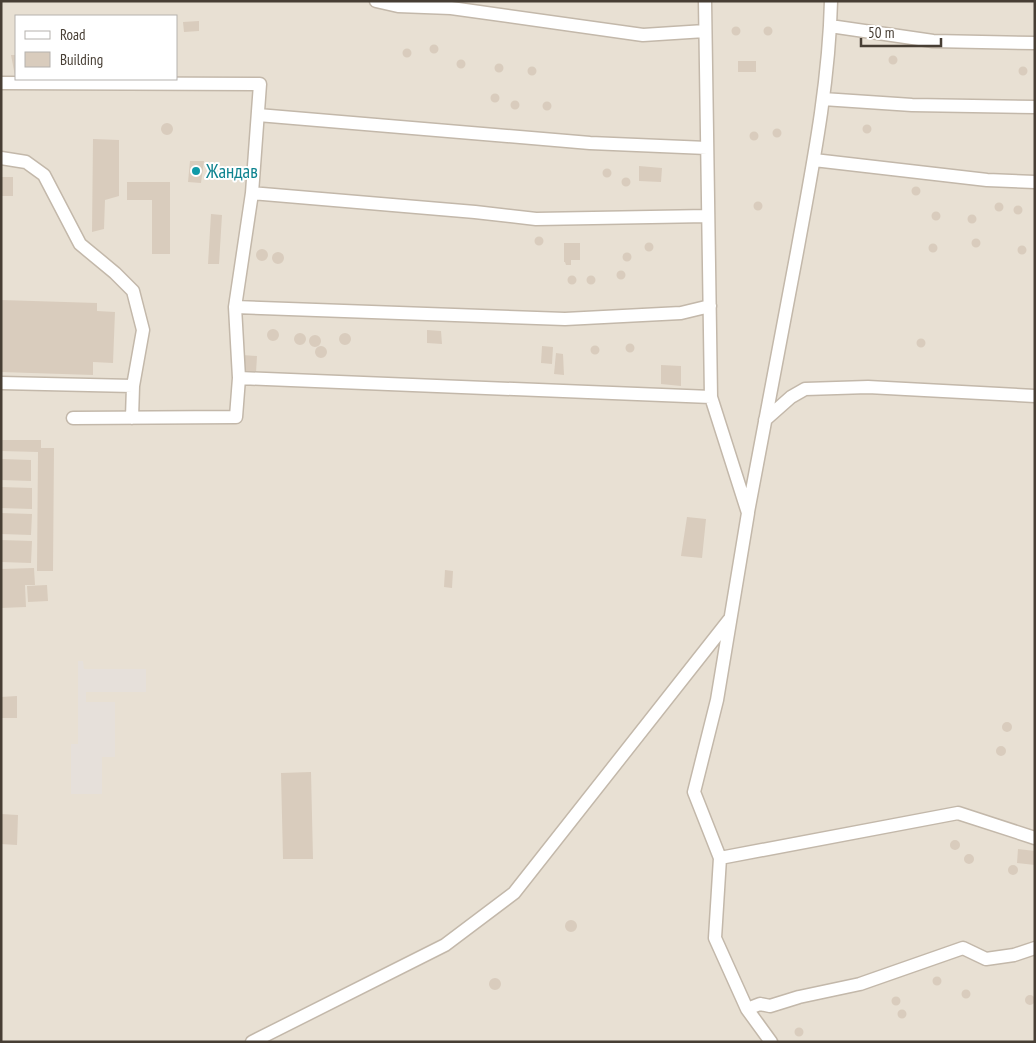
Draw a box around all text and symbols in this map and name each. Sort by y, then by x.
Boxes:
legend [15,15,178,80]
scale bar [861,15,941,47]
text: 50 m [868,23,894,42]
text: Road [60,25,86,44]
text: Building [60,50,103,69]
place label: Жандав [205,159,258,183]
marker: Жандав [190,165,202,177]

